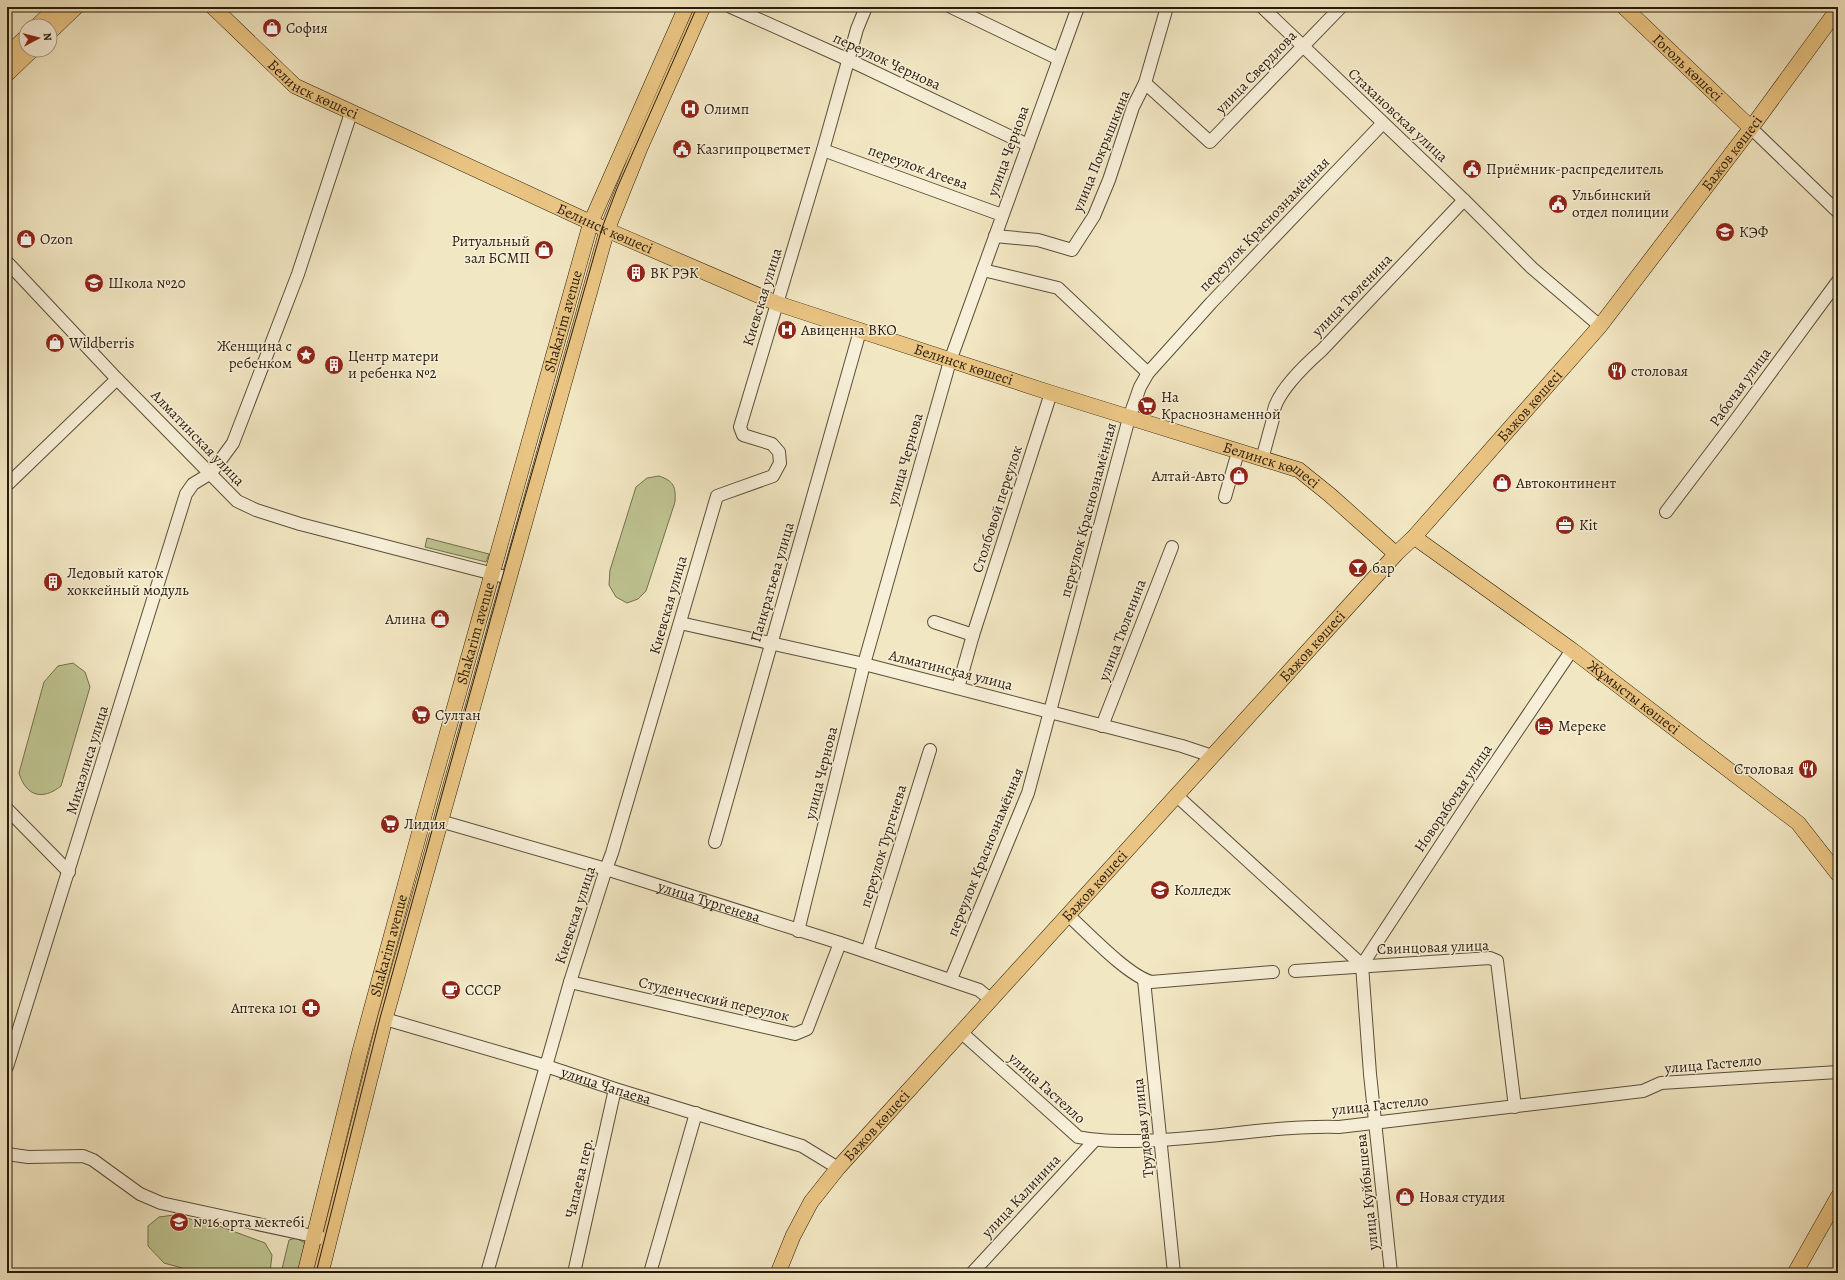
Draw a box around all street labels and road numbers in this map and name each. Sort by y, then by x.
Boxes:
street label: улица Свердлова [1210,26,1301,119]
street label: переулок Чернова [830,27,944,95]
street label: Гоголь көшесі [1648,29,1727,106]
street label: Белинск көшесі [263,55,362,124]
street label: Стахановская улица [1344,63,1452,167]
street label: улица Покрышкина [1067,87,1135,216]
street label: улица Чернова [982,103,1034,200]
street label: Бажов көшесі [1697,111,1767,195]
street label: переулок Агеева [865,140,971,194]
street label: переулок Краснознамённая [1194,152,1334,296]
street label: Белинск көшесі [554,198,656,259]
street label: Киевская улица [738,245,786,349]
street label: улица Тюленина [1307,249,1397,341]
street label: Shakarim avenue [539,268,587,375]
street label: Белинск көшесі [912,339,1016,390]
street label: Рабочая улица [1705,343,1775,430]
street label: Бажов көшесі [1492,366,1567,446]
street label: Алматинская улица [146,385,249,491]
street label: улица Чернова [882,410,928,508]
street label: переулок Краснознамённая [1055,420,1121,600]
street label: Белинск көшесі [1220,437,1324,493]
street label: Столбовой переулок [967,443,1027,575]
street label: Панкратьева улица [745,520,799,644]
street label: Киевская улица [644,553,692,657]
street label: улица Тюленина [1093,576,1151,685]
street label: Shakarim avenue [451,580,499,687]
street label: Бажов көшесі [1275,606,1350,686]
street label: Алматинская улица [886,645,1015,695]
street label: Жұмысты көшесі [1583,655,1684,739]
street label: Михаэлиса улица [61,703,113,817]
street label: улица Чернова [800,724,842,822]
street label: Новорабочая улица [1409,740,1497,856]
street label: переулок Краснознамённая [942,765,1028,939]
street label: переулок Тургенева [855,782,911,910]
street label: Бажов көшесі [1057,846,1132,926]
street label: Киевская улица [550,863,600,966]
street label: улица Тургенева [655,876,763,927]
street label: Shakarim avenue [365,892,412,999]
street label: Свинцовая улица [1377,935,1490,959]
street label: Студенческий переулок [637,972,792,1026]
street label: улица Гастелло [1003,1047,1090,1128]
street label: улица Гастелло [1663,1050,1762,1078]
street label: улица Чапаева [558,1061,654,1109]
street label: Трудовая улица [1128,1077,1158,1179]
street label: Бажов көшесі [839,1086,914,1166]
street label: улица Гастелло [1330,1090,1429,1120]
street label: улица Куйбышева [1351,1133,1383,1252]
street label: Чапаева пер. [560,1136,598,1220]
street label: улица Калинина [977,1150,1065,1243]

